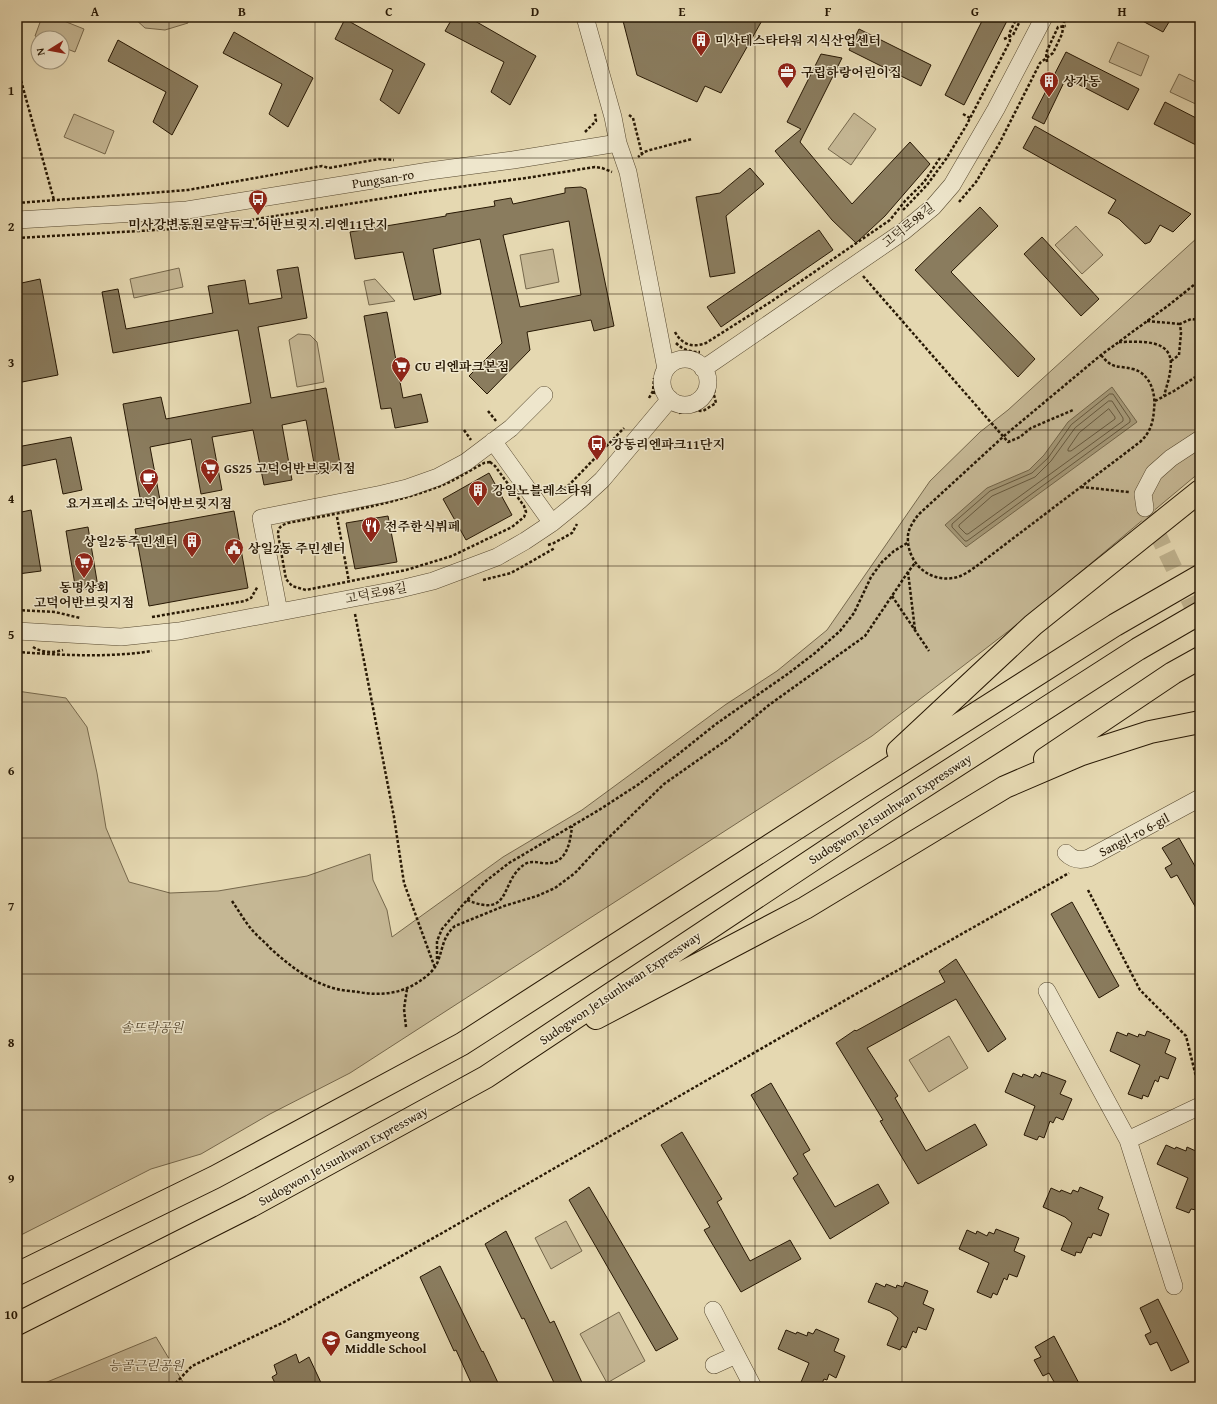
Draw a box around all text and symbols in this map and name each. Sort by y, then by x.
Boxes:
text: A [91,2,100,21]
text: B [238,2,246,21]
text: C [385,2,393,21]
text: D [531,2,539,21]
text: E [679,2,686,21]
text: F [825,2,832,21]
text: G [971,2,979,21]
text: H [1117,2,1127,21]
building icon: 미사테스타타워 지식산업센터 [690,29,712,57]
north arrow [30,30,70,70]
place label: 미사테스타타워 지식산업센터 [715,31,881,50]
text: N [32,46,49,57]
office icon: 구립하랑어린이집 [776,61,798,89]
place label: 구립하랑어린이집 [801,63,901,82]
building icon: 상가동 [1038,70,1060,98]
place label: 상가동 [1063,72,1101,91]
text: 1 [8,81,14,100]
street label: Pungsan-ro [351,165,416,193]
bus stop icon: 미사강변동원로얄듀크.어반브릿지.리엔11단지 [247,188,269,216]
street label: 고덕로98길 [878,198,938,252]
place label: 미사강변동원로얄듀크.어반브릿지.리엔11단지 [128,215,388,234]
text: 2 [8,217,15,236]
text: 3 [8,353,14,372]
supermarket icon: CU 리엔파크본점 [390,355,412,383]
place label: CU 리엔파크본점 [415,357,509,376]
bus stop icon: 강동리엔파크11단지 [586,433,608,461]
place label: 강동리엔파크11단지 [611,435,725,454]
supermarket icon: GS25 고덕어반브릿지점 [199,457,221,485]
place label: GS25 고덕어반브릿지점 [224,459,356,478]
cafe icon: 요거프레소 고덕어반브릿지점 [138,467,160,495]
building icon: 강일노블레스타워 [467,479,489,507]
place label: 강일노블레스타워 [492,481,592,500]
text: 4 [8,489,15,508]
place label: 요거프레소 고덕어반브릿지점 [66,494,232,513]
restaurant icon: 전주한식뷔페 [360,515,382,543]
place label: 전주한식뷔페 [385,517,460,536]
building icon: 상일2동주민센터 [181,530,203,558]
place label: 상일2동주민센터 [83,532,178,551]
public building icon: 상일2동 주민센터 [223,537,245,565]
place label: 상일2동 주민센터 [248,539,346,558]
supermarket icon: 동명상회 고덕어반브릿지점 [73,551,95,579]
place label: 동명상회 고덕어반브릿지점 [34,578,134,612]
street label: 고덕로98길 [343,578,409,608]
text: 5 [8,625,15,644]
street label: Sudogwon Je1sunhwan Expressway [805,749,976,869]
text: 6 [8,761,15,780]
street label: Sangil-ro 6-gil [1095,808,1173,862]
text: 7 [8,897,15,916]
street label: Sudogwon Je1sunhwan Expressway [535,926,705,1049]
park label: 솔뜨락공원 [121,1018,185,1037]
text: 8 [8,1033,15,1052]
street label: Sudogwon Je1sunhwan Expressway [255,1101,432,1211]
text: 9 [8,1169,15,1188]
text: 10 [4,1305,18,1324]
place label: Gangmyeong Middle School [345,1324,427,1358]
school or university icon: Gangmyeong Middle School [320,1329,342,1357]
park label: 능골근린공원 [108,1356,185,1375]

